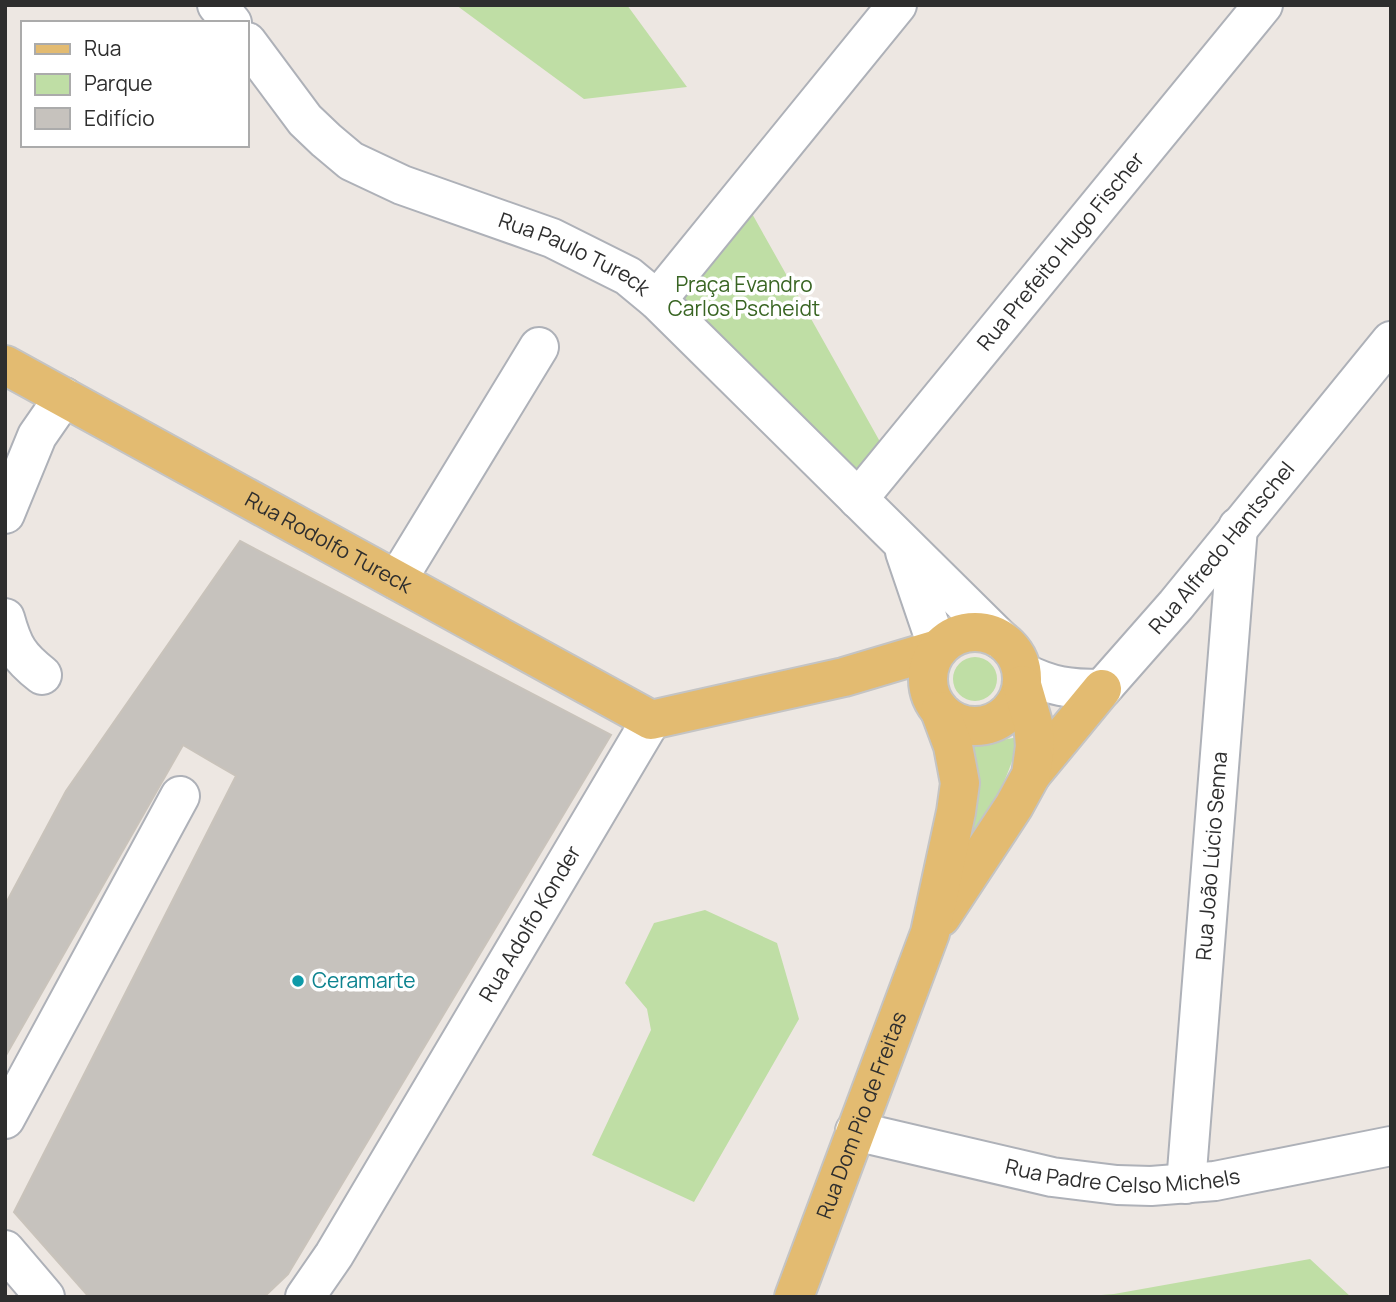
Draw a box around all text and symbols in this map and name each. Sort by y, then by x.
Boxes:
legend [21,21,248,147]
text: Rua [84,34,121,62]
text: Parque [84,69,153,97]
text: Edifício [84,104,155,132]
street label: Rua Prefeito Hugo Fischer [970,145,1150,356]
street label: Rua Paulo Tureck [495,205,657,302]
park label: Praça Evandro Carlos Pscheidt [668,270,820,322]
street label: Rua Alfredo Hantschel [1142,455,1300,639]
street label: Rua Rodolfo Tureck [240,485,418,599]
street label: Rua João Lúcio Senna [1189,750,1233,962]
street label: Rua Adolfo Konder [472,840,587,1007]
place label: Ceramarte [312,966,415,994]
marker: Ceramarte [290,973,306,989]
street label: Rua Dom Pio de Freitas [809,1007,913,1223]
street label: Rua Padre Celso Michels [1003,1152,1242,1199]

